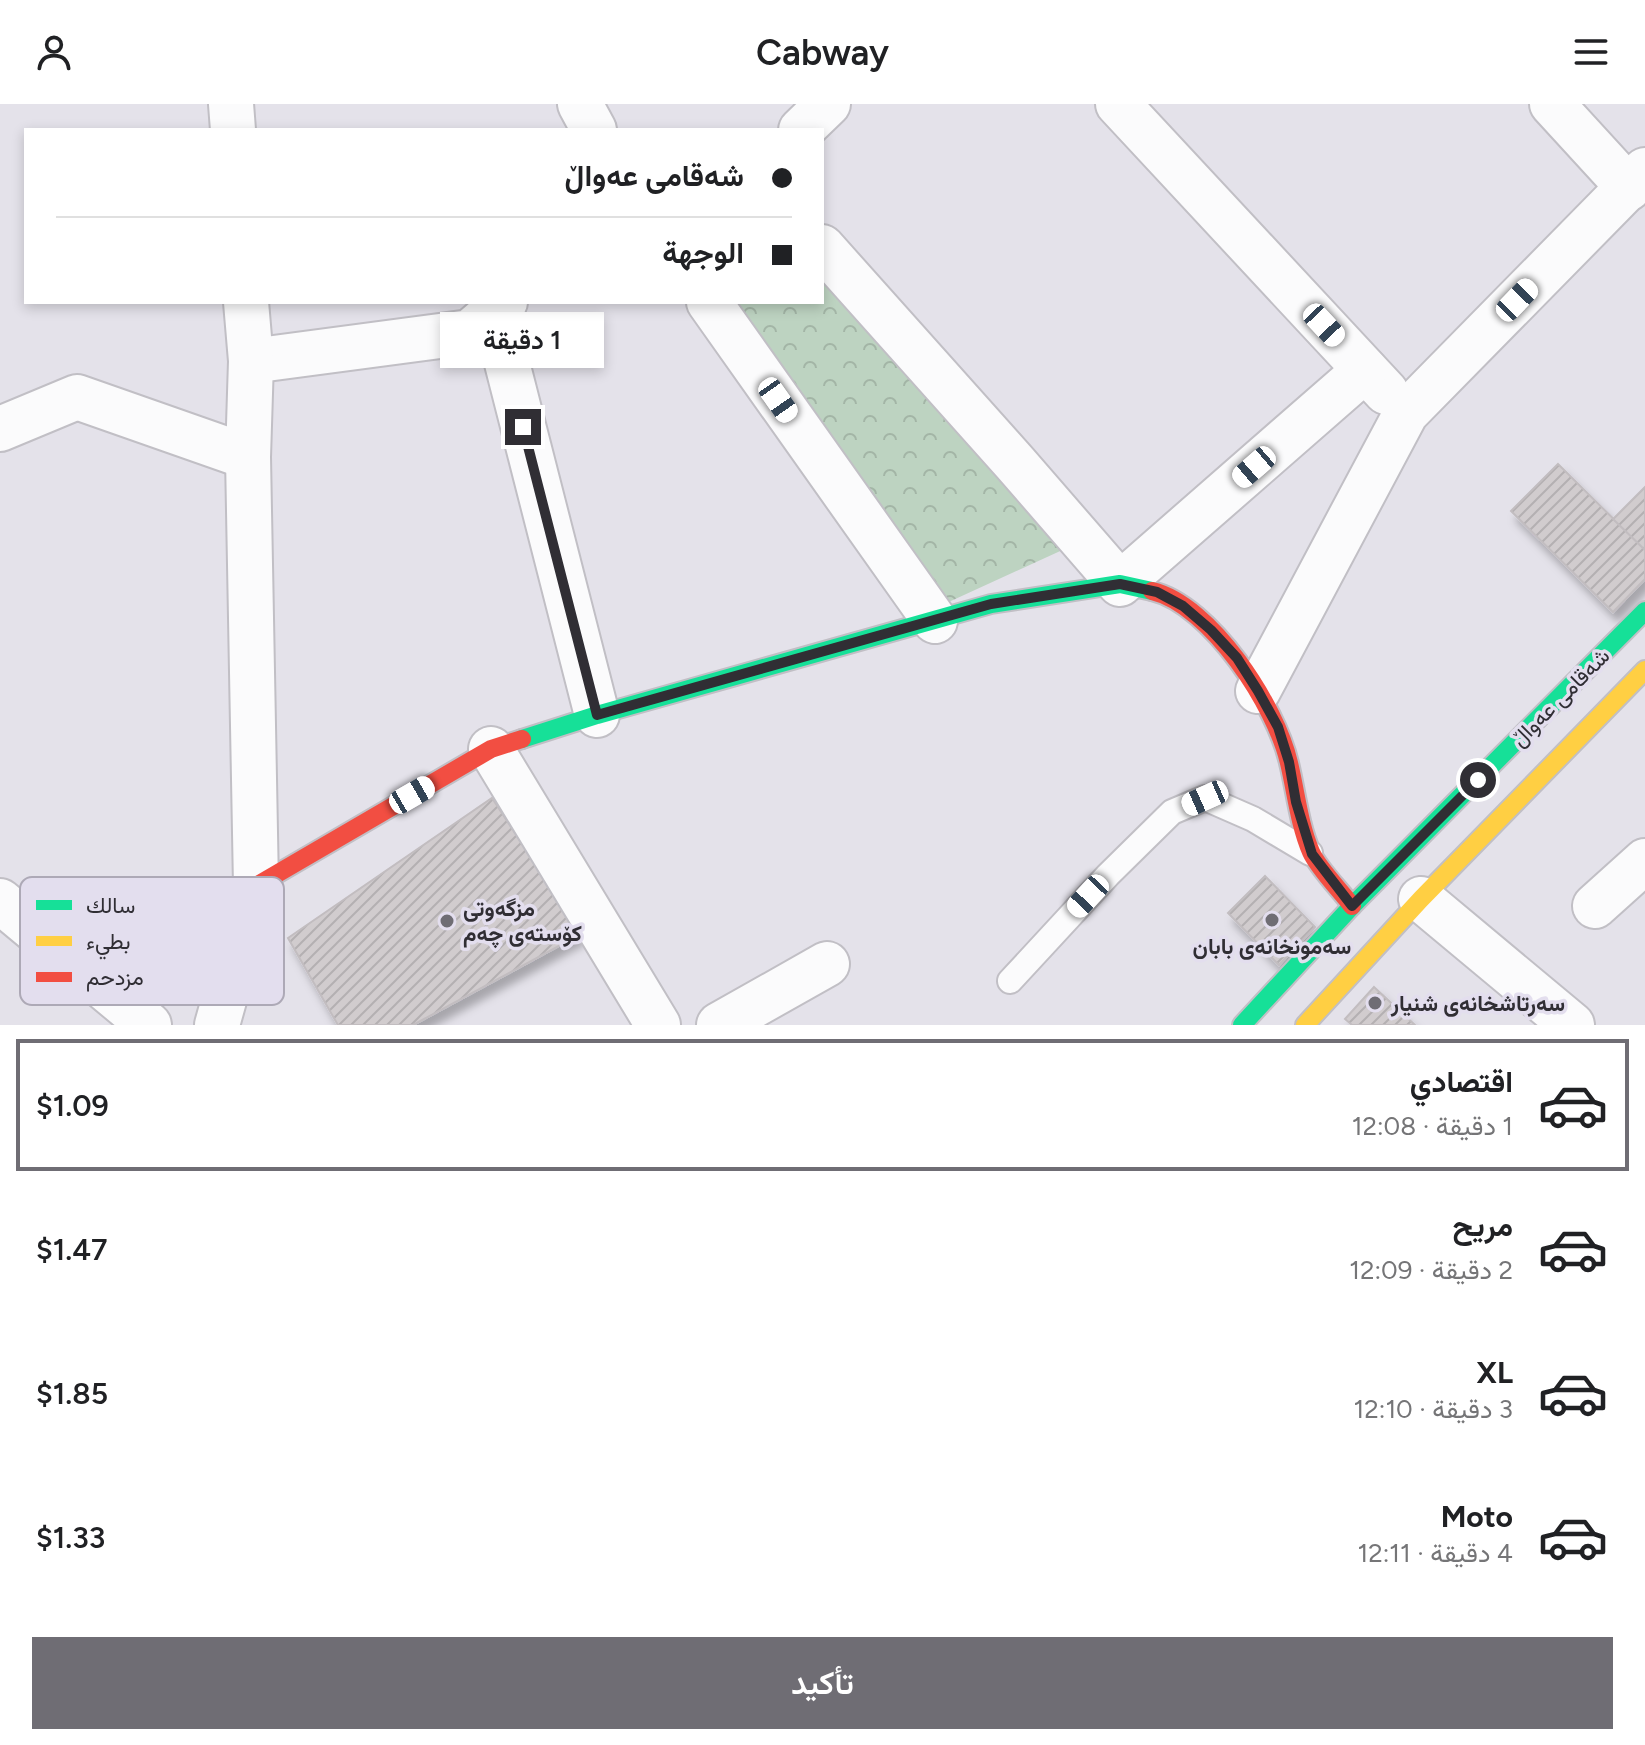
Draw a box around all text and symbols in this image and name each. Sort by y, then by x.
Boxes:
icon: person [32,30,76,74]
icon: menu [1569,30,1613,74]
text: Cabway [756,31,889,74]
text: شەقامی عەواڵ [565,157,744,194]
text: الوجهة [662,234,744,271]
car [1492,274,1542,326]
car [1299,299,1349,351]
callout: 1 دقيقة [441,311,605,367]
text: 1 دقيقة [483,324,561,356]
car [754,373,802,427]
route end [505,409,541,445]
car [1228,442,1280,492]
street label: شەقامی عەواڵ [1505,642,1615,752]
route start [1460,762,1496,798]
car [385,773,439,817]
car [1178,777,1232,819]
car [1063,870,1113,922]
legend [20,877,284,1005]
text: سالك [86,892,135,919]
place label: مزگه‌وتی کۆستەی چەم [463,895,582,949]
marker: سەمونخانەی بابان [1263,911,1281,929]
marker: مزگه‌وتی کۆستەی چەم [438,912,456,930]
text: بطيء [86,928,131,960]
place label: سەمونخانەی بابان [1193,933,1351,960]
text: مزدحم [86,964,144,992]
place label: سەرتاشخانەی شنیار [1390,990,1565,1017]
marker: سەرتاشخانەی شنیار [1366,994,1384,1012]
text: اقتصادي [1410,1063,1513,1100]
icon: car [1537,1069,1609,1141]
text: $1.09 [36,1087,109,1124]
text: 1 دقيقة · 12:08 [1352,1110,1513,1142]
text: مريح [1453,1207,1513,1244]
icon: car [1537,1213,1609,1285]
text: $1.47 [36,1231,108,1268]
text: 2 دقيقة · 12:09 [1349,1254,1513,1286]
text: XL [1477,1354,1513,1391]
icon: car [1537,1357,1609,1429]
text: $1.85 [36,1375,108,1412]
text: 3 دقيقة · 12:10 [1354,1393,1513,1425]
text: Moto [1441,1498,1513,1535]
icon: car [1537,1501,1609,1573]
text: $1.33 [36,1519,105,1556]
text: 4 دقيقة · 12:11 [1357,1537,1513,1569]
button: تأكيد [32,1637,1613,1729]

